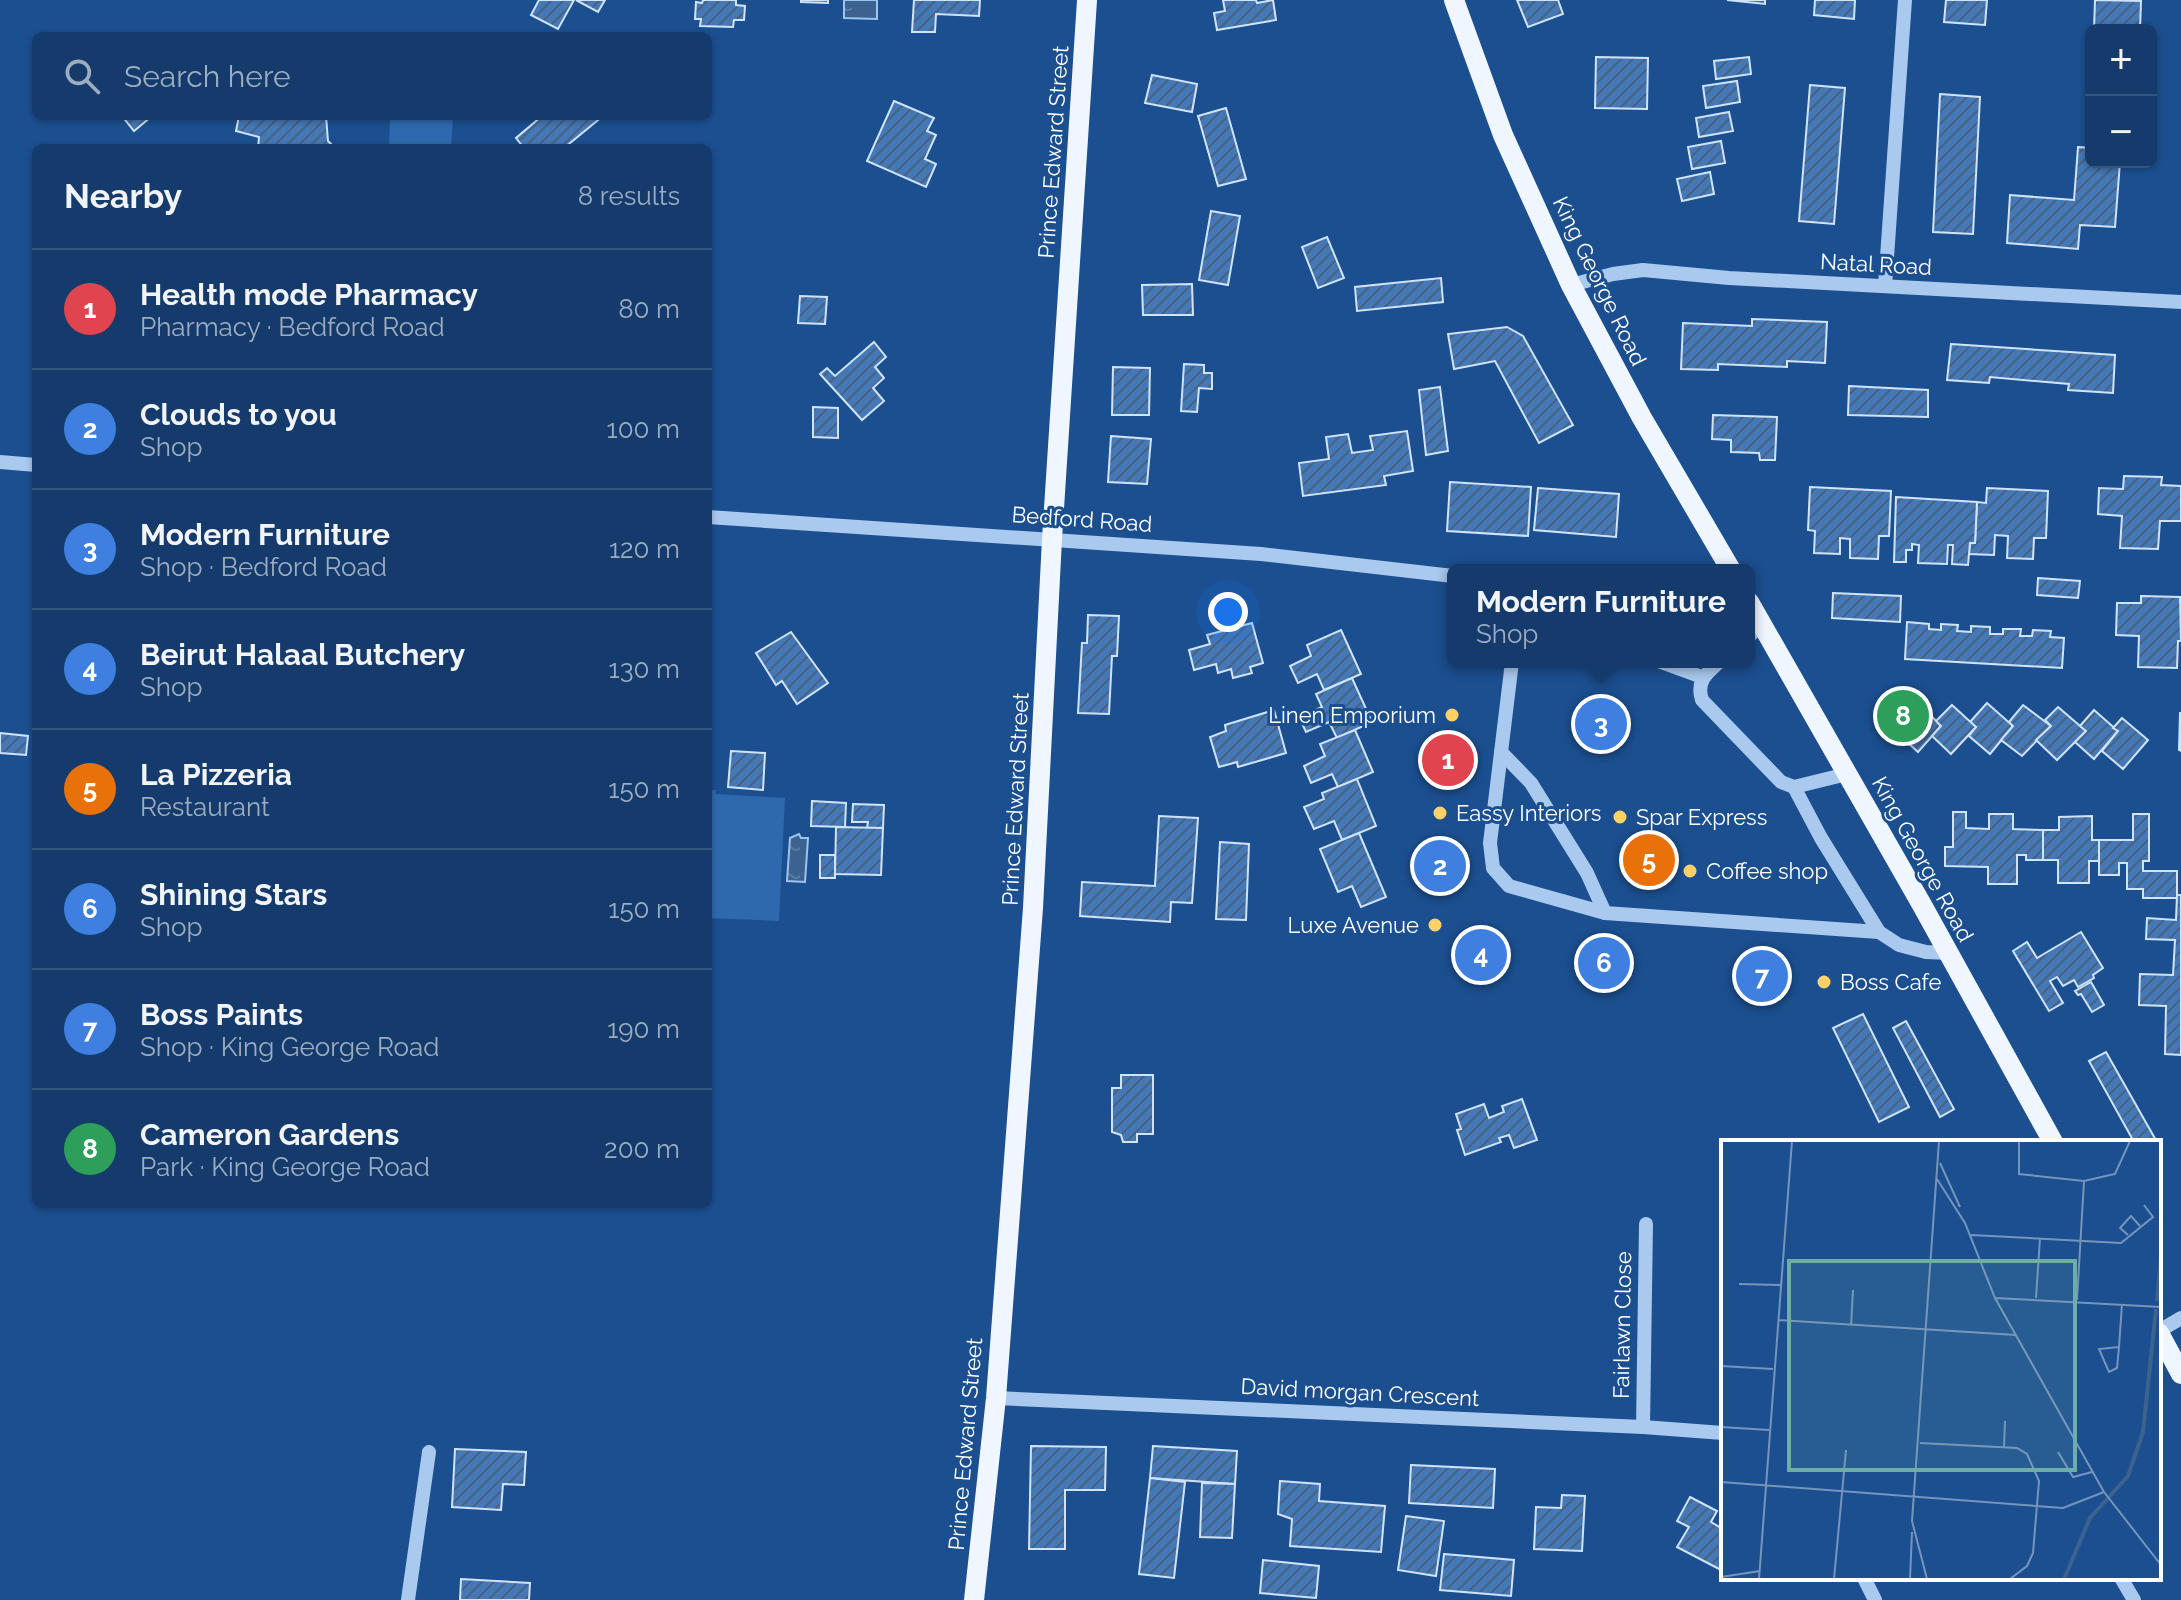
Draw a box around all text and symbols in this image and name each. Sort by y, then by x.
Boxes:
map controls [2085,24,2157,168]
button: + [2085,24,2157,96]
search box [32,32,712,120]
street label: Prince Edward Street [1033,44,1073,259]
icon: search [60,54,104,98]
text: Search here [124,59,291,94]
button: − [2085,96,2157,168]
text: Nearby [64,176,182,216]
text: 8 results [578,181,680,211]
street label: King George Road [1548,192,1652,370]
street label: Natal Road [1819,248,1933,280]
text: Health mode Pharmacy [140,277,478,312]
text: 1 [84,294,96,324]
text: 80 m [618,294,680,324]
text: Pharmacy · Bedford Road [140,312,445,342]
text: Clouds to you [140,397,337,432]
text: 2 [83,414,97,444]
text: 100 m [607,414,680,444]
text: Shop [140,432,202,462]
street label: Bedford Road [1011,501,1153,537]
text: Modern Furniture [140,517,390,552]
text: 3 [83,534,97,564]
text: 120 m [609,534,680,564]
text: Shop · Bedford Road [140,552,387,582]
popup [1447,564,1755,668]
text: Modern Furniture [1476,584,1726,619]
your location [1208,592,1248,632]
text: Shop [1476,619,1538,649]
text: Beirut Halaal Butchery [140,637,465,672]
text: 4 [83,654,97,684]
text: 130 m [609,654,680,684]
text: Shop [140,672,202,702]
pin: 8 [1877,686,1929,746]
street label: Prince Edward Street [996,691,1034,906]
pin: 3 [1575,694,1627,754]
place label: Linen Emporium [1268,702,1436,728]
marker: Linen Emporium [1443,706,1461,724]
pin: 1 [1422,730,1474,790]
text: La Pizzeria [140,757,292,792]
street label: King George Road [1867,772,1979,946]
text: 5 [83,774,97,804]
text: 150 m [608,774,680,804]
text: Restaurant [140,792,270,822]
place label: Eassy Interiors [1456,800,1602,826]
marker: Eassy Interiors [1431,804,1449,822]
place label: Spar Express [1636,804,1767,830]
marker: Spar Express [1611,808,1629,826]
pin: 5 [1623,830,1675,890]
pin: 2 [1414,836,1466,896]
place label: Coffee shop [1706,858,1828,884]
marker: Coffee shop [1681,862,1699,880]
text: Shining Stars [140,877,327,912]
text: 6 [82,894,98,924]
text: 150 m [608,894,680,924]
text: Shop [140,912,202,942]
place label: Luxe Avenue [1288,912,1419,938]
marker: Luxe Avenue [1426,916,1444,934]
pin: 4 [1455,925,1507,985]
pin: 6 [1578,933,1630,993]
pin: 7 [1736,946,1788,1006]
place label: Boss Cafe [1840,969,1942,995]
marker: Boss Cafe [1815,973,1833,991]
text: Boss Paints [140,997,303,1032]
text: 7 [83,1014,97,1044]
text: 190 m [607,1014,680,1044]
text: Shop · King George Road [140,1032,439,1062]
text: Cameron Gardens [140,1117,399,1152]
text: 8 [82,1134,98,1164]
text: 200 m [604,1134,680,1164]
inset map [1721,1140,2161,1580]
text: Park · King George Road [140,1152,430,1182]
street label: Fairlawn Close [1608,1251,1636,1399]
street label: Prince Edward Street [943,1336,987,1552]
street label: David morgan Crescent [1240,1373,1481,1411]

